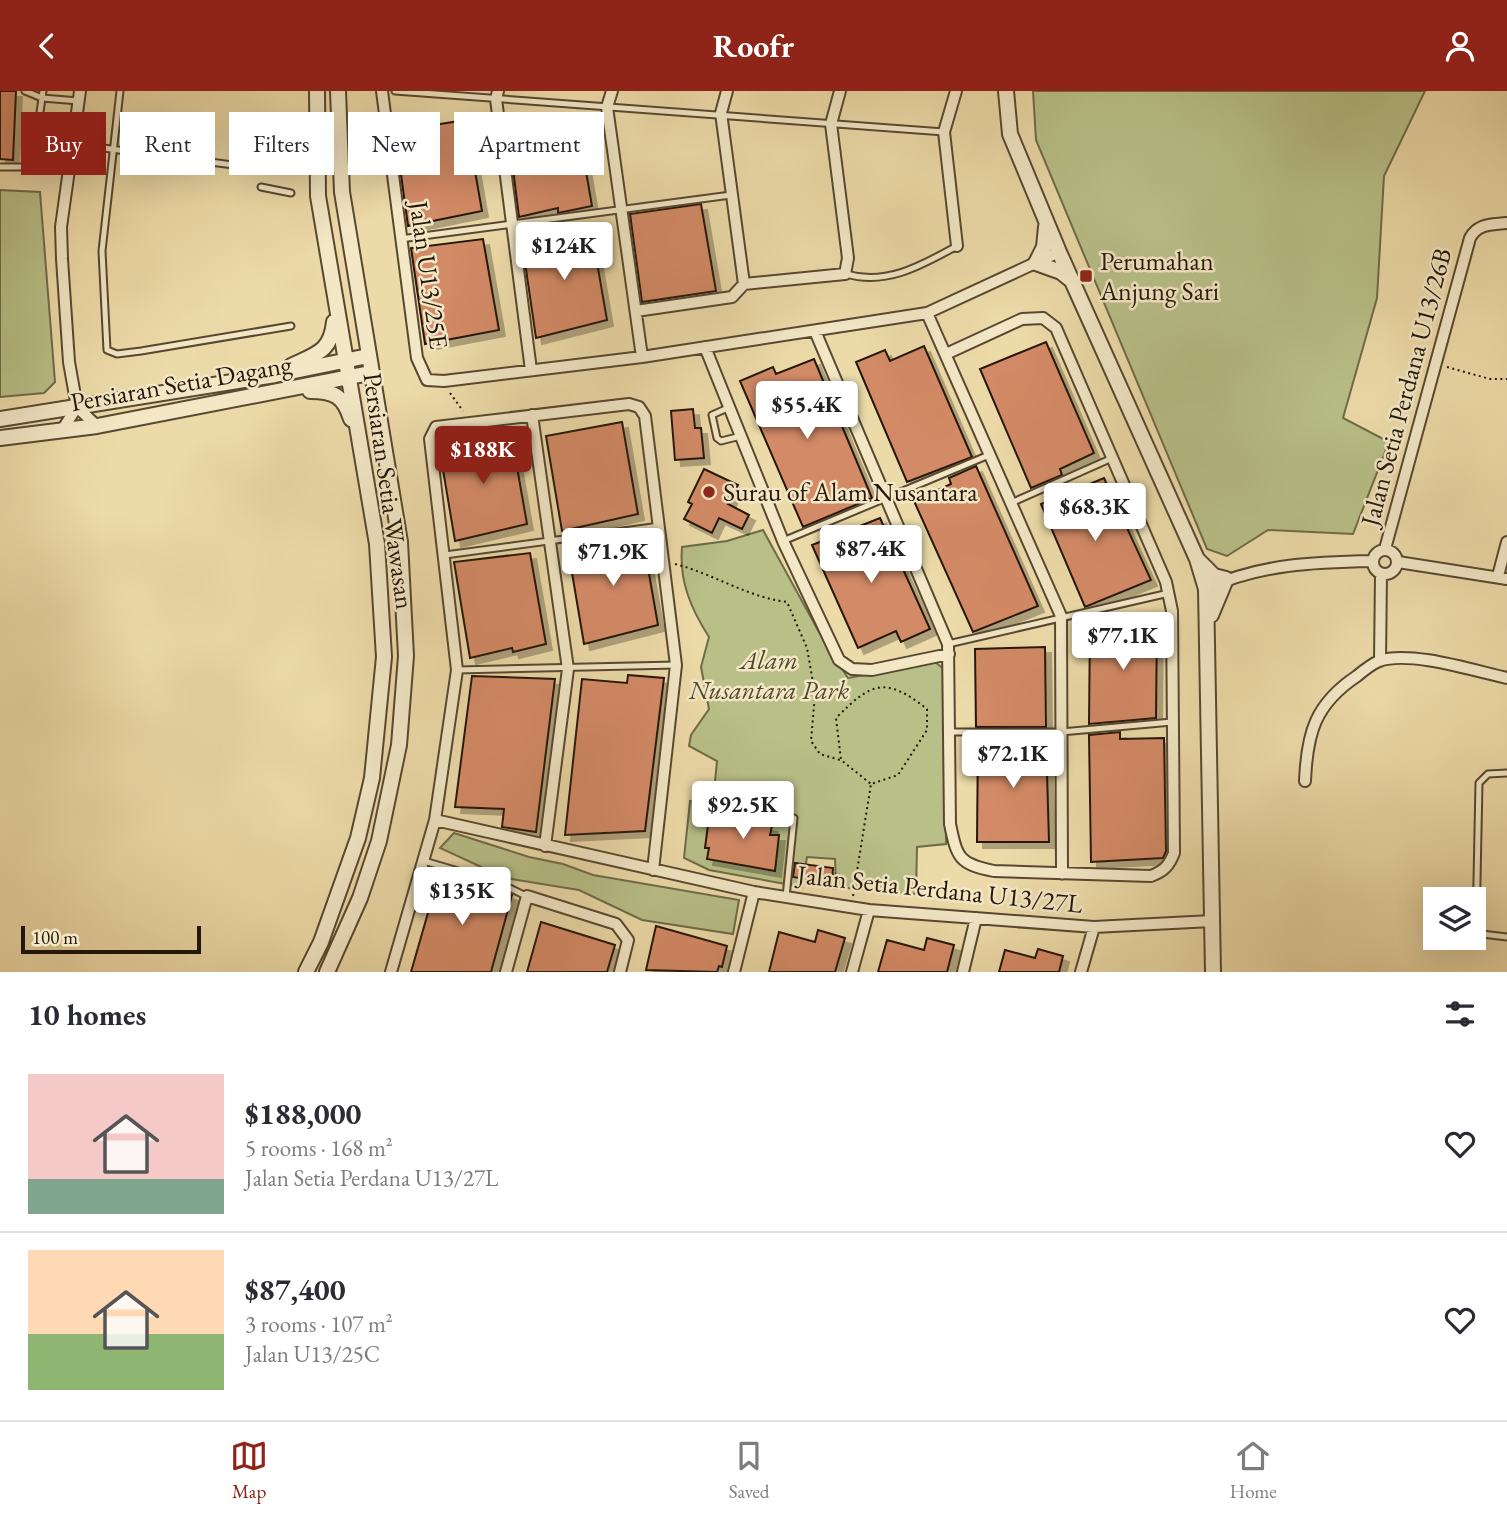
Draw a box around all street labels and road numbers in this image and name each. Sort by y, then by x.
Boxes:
street label: Jalan U13/25E [402,197,456,351]
street label: Jalan Setia Perdana U13/26B [1352,244,1460,532]
street label: Persiaran Setia Dagang [68,347,295,419]
street label: Persiaran Setia Wawasan [356,370,422,612]
street label: Jalan Setia Perdana U13/27L [794,857,1084,921]

